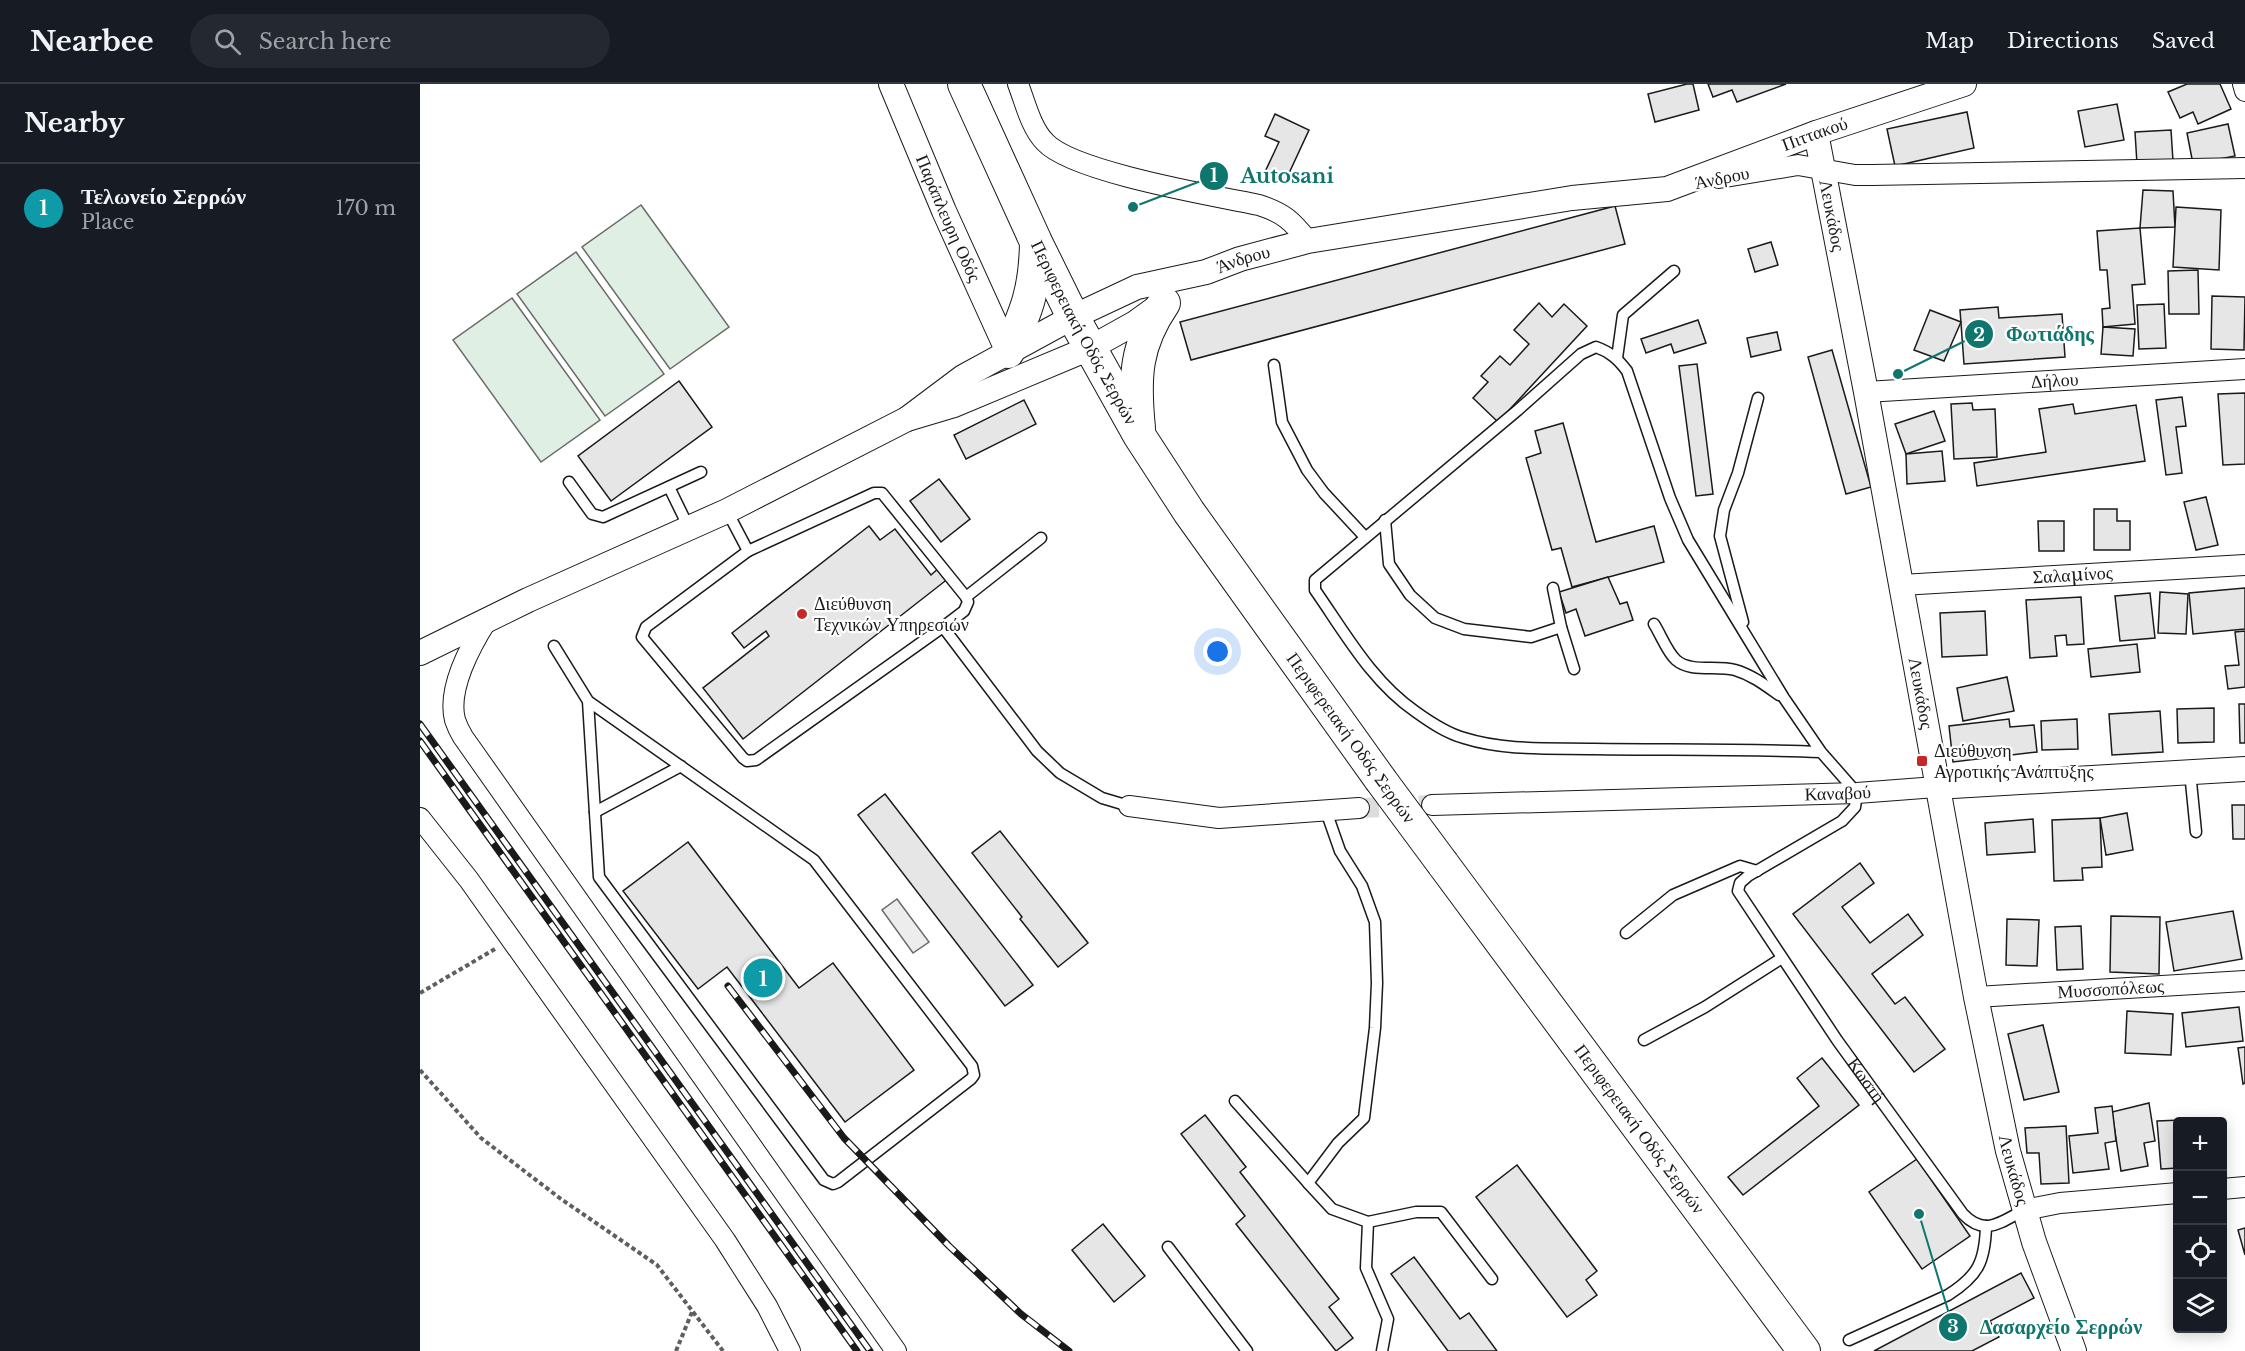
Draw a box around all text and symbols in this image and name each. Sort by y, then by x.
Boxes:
search box [190,14,610,68]
text: Nearbee [30,24,154,59]
icon: search [211,25,244,58]
text: Search here [259,28,392,55]
text: Map [1925,28,1974,54]
text: Directions [2007,28,2119,54]
text: Saved [2152,28,2215,54]
text: Nearby [24,107,125,139]
street label: Πιττακού [1779,112,1851,156]
street label: Παράπλευρη Οδός [911,152,986,285]
callout: Autosani [1199,157,1346,195]
street label: Άνδρου [1693,162,1751,194]
text: Autosani [1239,164,1334,188]
text: 1 [1210,165,1218,187]
street label: Λευκάδος [1814,178,1850,253]
text: Τελωνείο Σερρών [81,183,246,210]
text: 1 [39,196,48,220]
text: 170 m [336,196,396,220]
text: Place [81,210,135,234]
street label: Περιφερειακή Οδός Σερρών [1026,237,1142,428]
street label: Άνδρου [1213,241,1272,278]
callout: Φωτιάδης [1964,315,2106,353]
text: Φωτιάδης [2006,322,2095,346]
text: 2 [1973,324,1985,346]
street label: Δήλου [2030,368,2079,393]
street label: Σαλαμίνος [2032,562,2113,588]
place label: Διεύθυνση Τεχνικών Υπηρεσιών [814,593,969,636]
marker: Διεύθυνση Τεχνικών Υπηρεσιών [795,607,809,621]
your location [1203,637,1232,666]
street label: Περιφερειακή Οδός Σερρών [1282,648,1420,828]
street label: Λευκάδος [1903,656,1938,731]
place label: Διεύθυνση Αγροτικής Ανάπτυξης [1934,740,2094,783]
marker: Διεύθυνση Αγροτικής Ανάπτυξης [1915,754,1929,768]
street label: Καναβού [1804,781,1872,805]
pin: 1 [744,956,782,1000]
street label: Μυσσοπόλεως [2057,975,2165,1003]
street label: Περιφερειακή Οδός Σερρών [1569,1040,1710,1218]
street label: Κωστή [1842,1053,1890,1107]
map controls [2173,1117,2227,1333]
button: + [2173,1117,2227,1171]
street label: Λευκάδος [1994,1133,2034,1208]
button: − [2173,1171,2227,1225]
button: locate [2173,1225,2227,1279]
button: layers [2173,1279,2227,1333]
callout: Δασαρχείο Σερρών [1938,1308,2155,1346]
text: Δασαρχείο Σερρών [1980,1315,2142,1339]
text: 3 [1947,1316,1959,1338]

